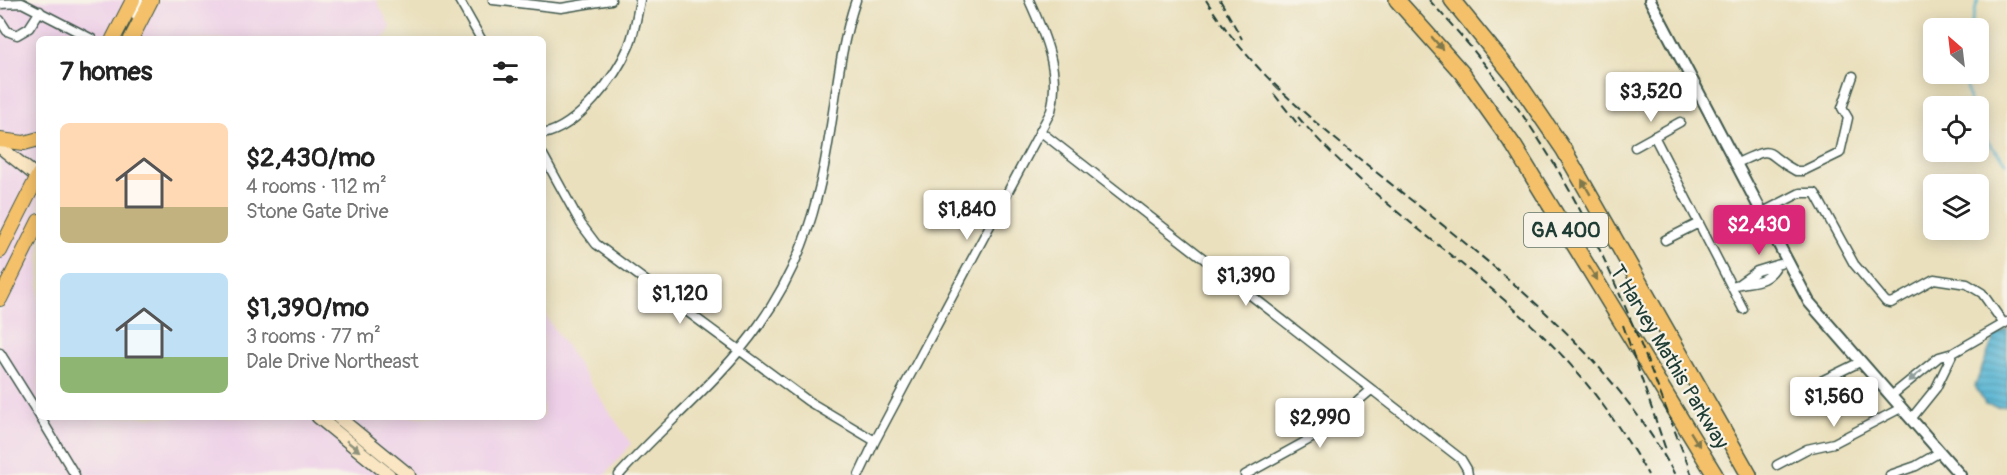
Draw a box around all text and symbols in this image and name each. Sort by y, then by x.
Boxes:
north arrow [1923,18,1989,84]
map controls [1923,18,1989,240]
one-way arrow [1430,35,1443,51]
text: 7 homes [60,56,152,88]
icon: filters [489,56,522,89]
pin: $3,520 [1602,72,1700,123]
text: $3,520 [1620,79,1682,104]
button: locate [1923,96,1989,162]
text: $2,430/mo [246,142,375,174]
icon: home [108,147,180,219]
text: 4 rooms · 112 m² [246,174,387,199]
button: layers [1923,174,1989,240]
one-way arrow [1581,178,1591,195]
pin: $1,840 [918,190,1016,241]
text: $1,840 [937,197,997,222]
text: Stone Gate Drive [246,199,389,224]
pin: $2,430 [1710,205,1808,256]
text: $2,430 [1727,212,1791,237]
road number: GA 400 [1524,213,1608,247]
pin: $1,390 [1197,256,1295,307]
street label: T Harvey Mathis Parkway [1603,260,1735,454]
text: $1,390 [1217,263,1275,288]
one-way arrow [1587,265,1598,281]
pin: $1,120 [631,274,729,325]
text: $1,120 [652,281,708,306]
text: $1,390/mo [246,292,369,324]
icon: home [108,297,180,369]
text: 3 rooms · 77 m² [246,324,381,349]
text: Dale Drive Northeast [246,349,419,374]
one-way arrow [1907,370,1923,383]
pin: $1,560 [1785,377,1883,428]
text: $1,560 [1804,384,1864,409]
pin: $2,990 [1271,398,1369,449]
text: $2,990 [1289,405,1351,430]
one-way arrow [1689,431,1700,448]
one-way arrow [346,439,361,452]

